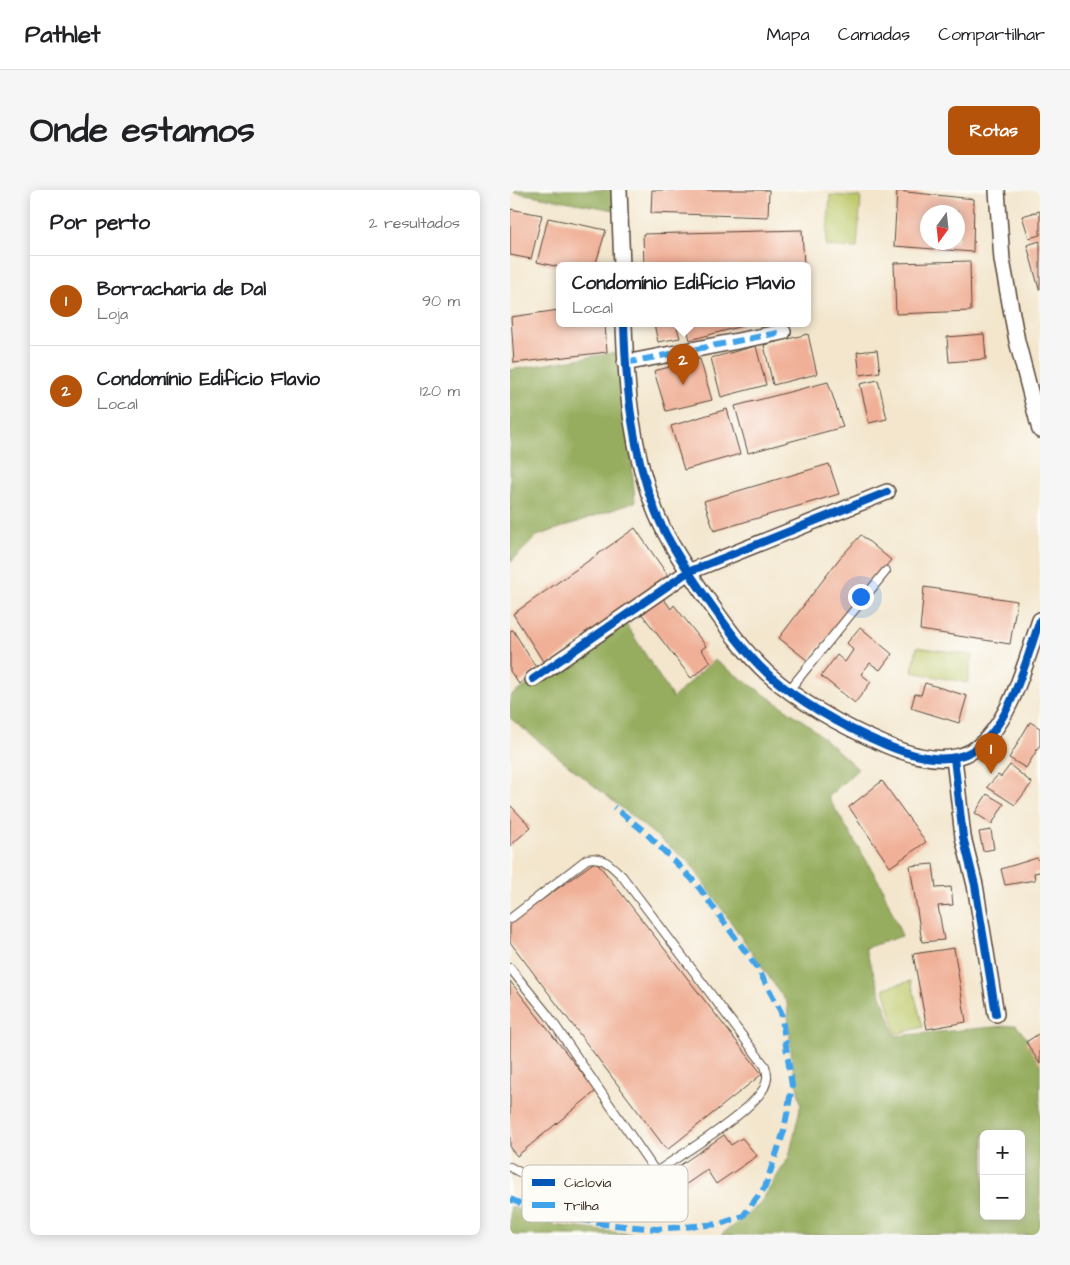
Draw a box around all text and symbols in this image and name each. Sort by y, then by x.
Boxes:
text: Pathlet [25,18,101,52]
text: Mapa [766,22,810,47]
text: Camadas [838,22,910,47]
text: Compartilhar [938,22,1045,47]
text: Onde estamos [30,106,255,155]
button: Rotas [948,106,1040,155]
north arrow [920,205,965,250]
text: Por perto [50,208,150,237]
text: 2 resultados [368,212,460,234]
popup [556,262,811,327]
text: Condomínio Edifício Flavio [572,270,795,297]
text: Borracharia de Dal [97,276,266,303]
text: 1 [65,290,67,312]
text: 90 m [422,290,460,312]
text: Local [572,297,613,319]
text: Loja [97,303,128,325]
pin: 2 [667,344,699,385]
text: Condomínio Edifício Flavio [97,366,320,393]
text: 2 [61,380,71,402]
text: 120 m [420,380,460,402]
text: Local [97,393,138,415]
your location [848,584,874,610]
pin: 1 [975,733,1007,774]
map controls [980,1130,1025,1220]
button: + [980,1130,1025,1175]
legend [522,1165,688,1222]
text: Ciclovia [564,1173,611,1193]
button: − [980,1175,1025,1220]
text: Trilha [564,1196,599,1216]

